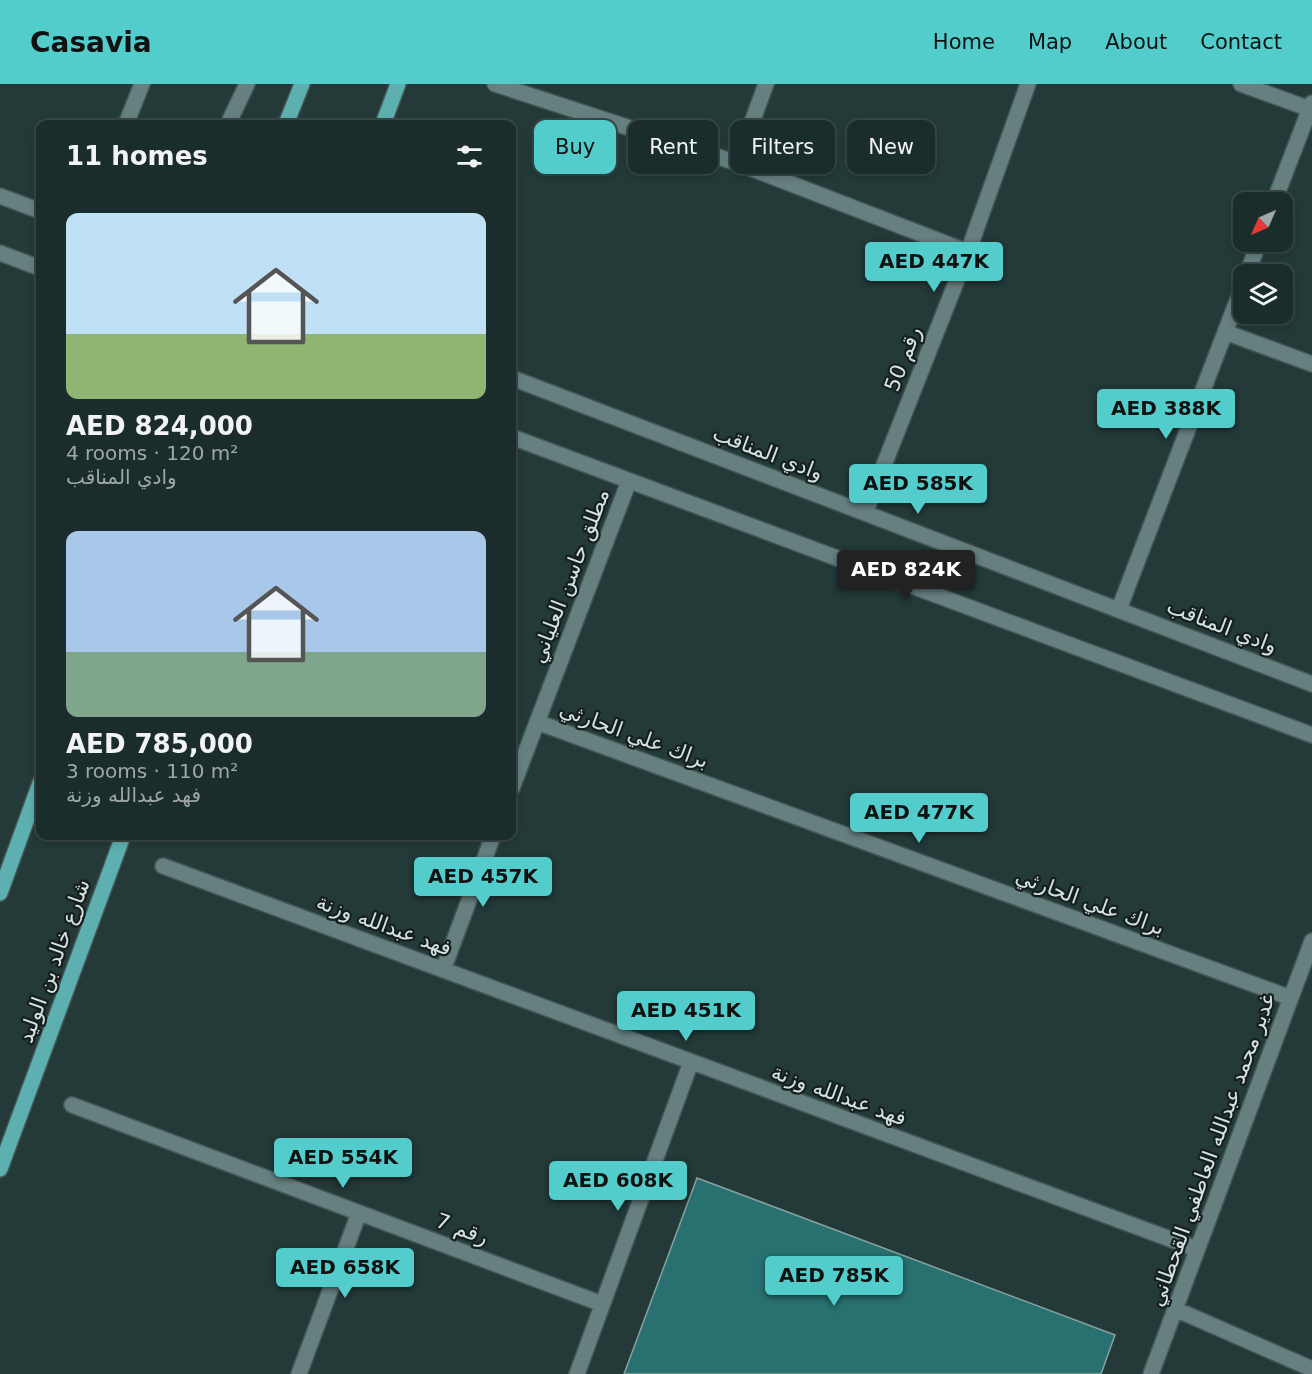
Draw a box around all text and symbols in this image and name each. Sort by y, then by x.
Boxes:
text: Casavia [30,26,152,59]
text: Home [933,30,995,54]
text: Map [1028,30,1072,54]
text: About [1105,30,1167,54]
text: Contact [1200,30,1282,54]
chip: Buy [534,120,616,174]
chip: Rent [628,120,718,174]
chip: Filters [730,120,835,174]
chip: New [847,120,935,174]
icon: filters [453,140,486,173]
text: 11 homes [66,141,208,171]
north arrow [1233,192,1293,252]
map controls [1233,192,1293,324]
pin: AED 447K [872,242,996,293]
text: AED 447K [879,249,989,273]
icon: home [222,252,330,360]
button: layers [1233,264,1293,324]
street label: رقم 50 [880,323,927,395]
pin: AED 388K [1104,389,1228,440]
text: AED 388K [1111,396,1221,420]
text: AED 824,000 [66,411,253,441]
street label: وادي المناقب [709,421,827,485]
text: 4 rooms · 120 m² [66,441,238,465]
pin: AED 585K [856,464,980,515]
text: وادي المناقب [66,465,177,489]
text: AED 585K [863,471,973,495]
street label: مطلق حاسن العلياني [526,486,614,666]
pin: AED 824K [844,550,968,601]
text: AED 824K [851,557,961,581]
icon: home [222,570,330,678]
street label: وادي المناقب [1163,594,1281,658]
street label: براك علي الحارثي [556,697,712,773]
text: AED 785,000 [66,729,253,759]
text: 3 rooms · 110 m² [66,759,238,783]
text: فهد عبدالله وزنة [66,783,201,807]
pin: AED 477K [857,793,981,844]
text: AED 477K [864,800,974,824]
pin: AED 457K [421,857,545,908]
text: AED 457K [428,864,538,888]
street label: براك علي الحارثي [1012,864,1168,940]
street label: شارع خالد بن الوليد [13,876,95,1046]
street label: فهد عبدالله وزنة [313,889,455,961]
street label: غدير محمد عبدالله العاطفي القحطاني [1144,990,1280,1310]
pin: AED 451K [624,991,748,1042]
text: AED 451K [631,998,741,1022]
street label: فهد عبدالله وزنة [768,1059,910,1131]
pin: AED 554K [281,1138,405,1189]
text: AED 554K [288,1145,398,1169]
pin: AED 608K [556,1161,680,1212]
text: AED 608K [563,1168,673,1192]
street label: رقم 7 [432,1208,492,1250]
pin: AED 658K [283,1248,407,1299]
text: AED 658K [290,1255,400,1279]
pin: AED 785K [772,1256,896,1307]
text: AED 785K [779,1263,889,1287]

